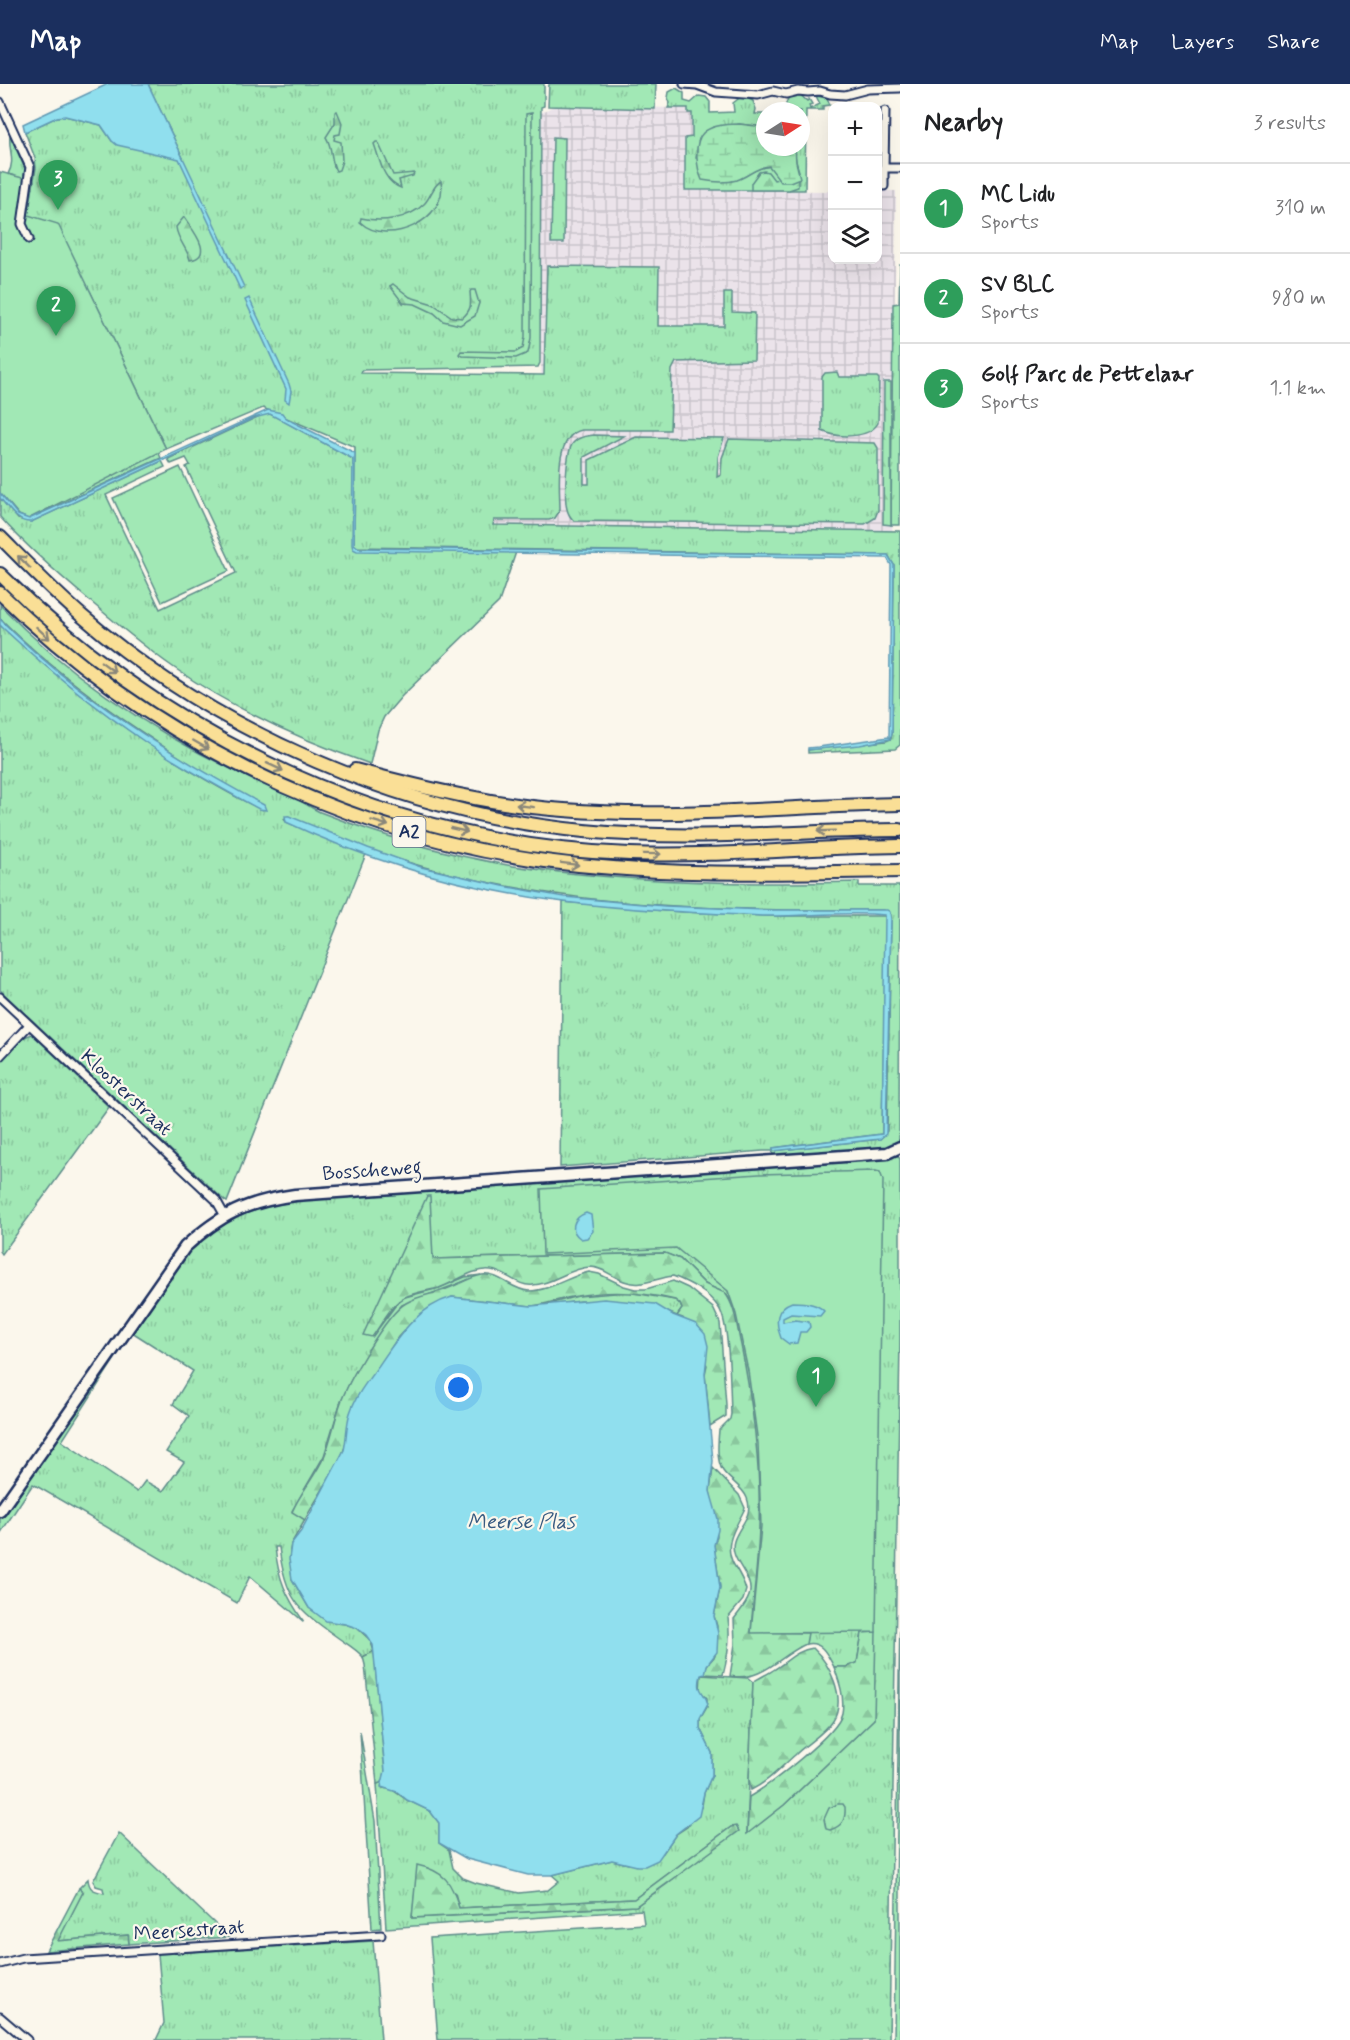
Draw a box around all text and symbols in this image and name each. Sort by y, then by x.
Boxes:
text: Map [30,24,81,61]
text: Map [1100,28,1138,56]
text: Layers [1171,28,1234,56]
text: Share [1267,28,1320,56]
north arrow [756,102,810,156]
map controls [828,102,882,264]
button: + [828,102,882,156]
text: Nearby [924,106,1003,140]
text: 3 results [1254,110,1326,137]
button: − [828,156,882,210]
pin: 3 [38,160,78,210]
text: MC Lidu [981,181,1055,209]
text: 1 [939,195,948,222]
text: 310 m [1275,195,1326,222]
text: Sports [981,209,1039,236]
button: layers [828,210,882,264]
text: SV BLC [981,271,1054,299]
text: 2 [939,285,948,312]
text: 980 m [1272,285,1326,312]
pin: 2 [36,286,76,336]
text: Sports [981,299,1039,326]
text: Golf Parc de Pettelaar [981,361,1193,389]
text: 3 [939,375,948,402]
text: 1.1 km [1269,375,1326,402]
text: Sports [981,389,1039,416]
one-way arrow [16,554,31,569]
one-way arrow [35,626,50,640]
one-way arrow [99,661,115,674]
one-way arrow [192,740,210,751]
one-way arrow [265,761,283,773]
one-way arrow [516,801,535,812]
road number: A2 [392,817,426,847]
one-way arrow [370,818,389,829]
one-way arrow [449,825,468,837]
one-way arrow [816,826,836,837]
one-way arrow [641,848,661,860]
one-way arrow [560,859,579,870]
street label: Kloosterstraat [74,1044,178,1142]
street label: Bosscheweg [321,1154,423,1190]
pin: 1 [796,1358,836,1407]
your location [444,1373,473,1402]
water label: Meerse Plas [467,1508,576,1536]
street label: Meersestraat [133,1914,245,1948]

